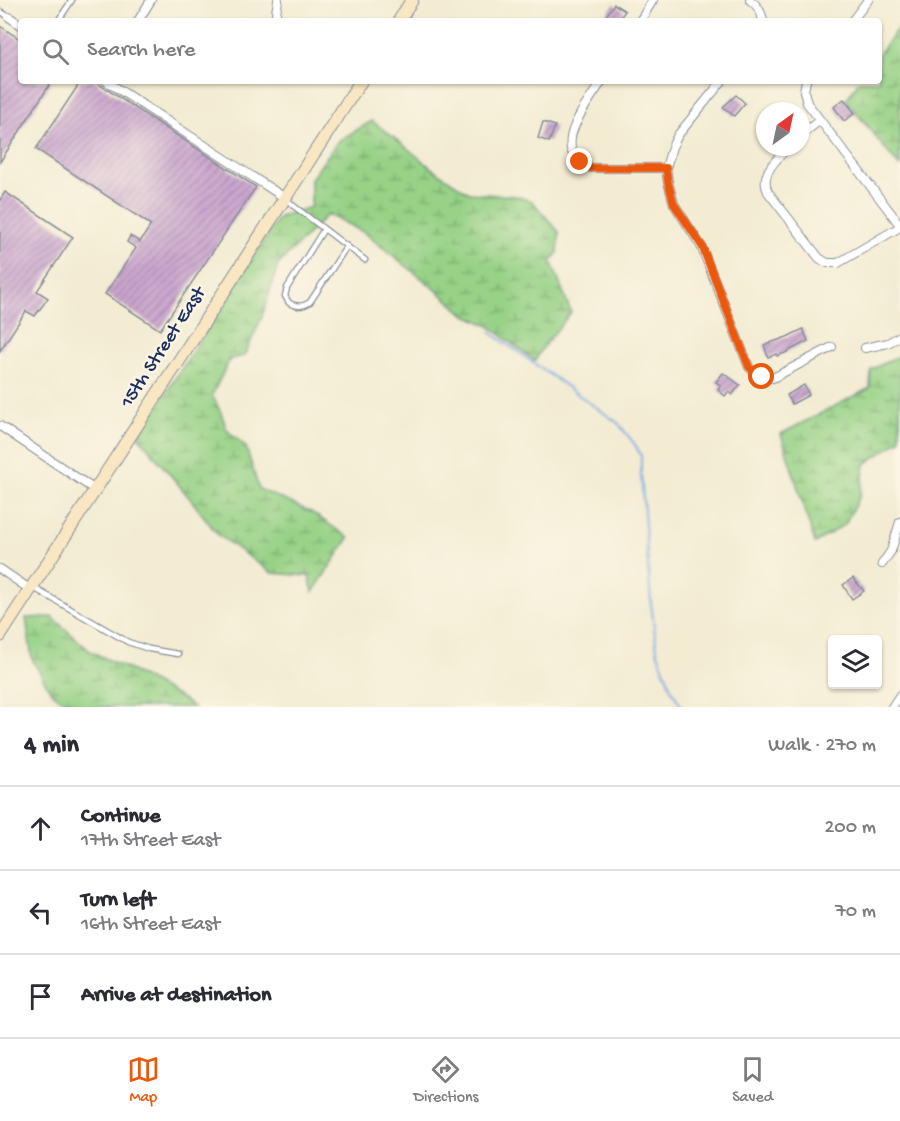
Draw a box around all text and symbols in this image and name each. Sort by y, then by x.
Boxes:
search box [18,18,882,84]
icon: search [39,35,72,68]
text: Search here [87,38,195,64]
north arrow [756,102,810,156]
route end [566,148,592,174]
street label: 15th Street East [116,282,213,414]
route start [748,363,774,389]
map controls [828,635,882,689]
button: layers [828,635,882,689]
text: 4 min [24,731,79,762]
text: Walk · 270 m [768,735,876,758]
text: Continue [81,804,161,830]
icon: ahead [24,812,57,845]
text: 200 m [825,817,876,840]
text: 17th Street East [81,830,220,853]
text: Turn left [81,888,155,914]
icon: left [24,896,57,929]
text: 70 m [835,901,876,924]
text: 16th Street East [81,914,220,937]
icon: arrive [24,980,57,1013]
text: Arrive at destination [81,983,271,1009]
tab: Map [127,1053,160,1108]
tab: Directions [413,1053,479,1108]
tab: Saved [732,1053,773,1108]

